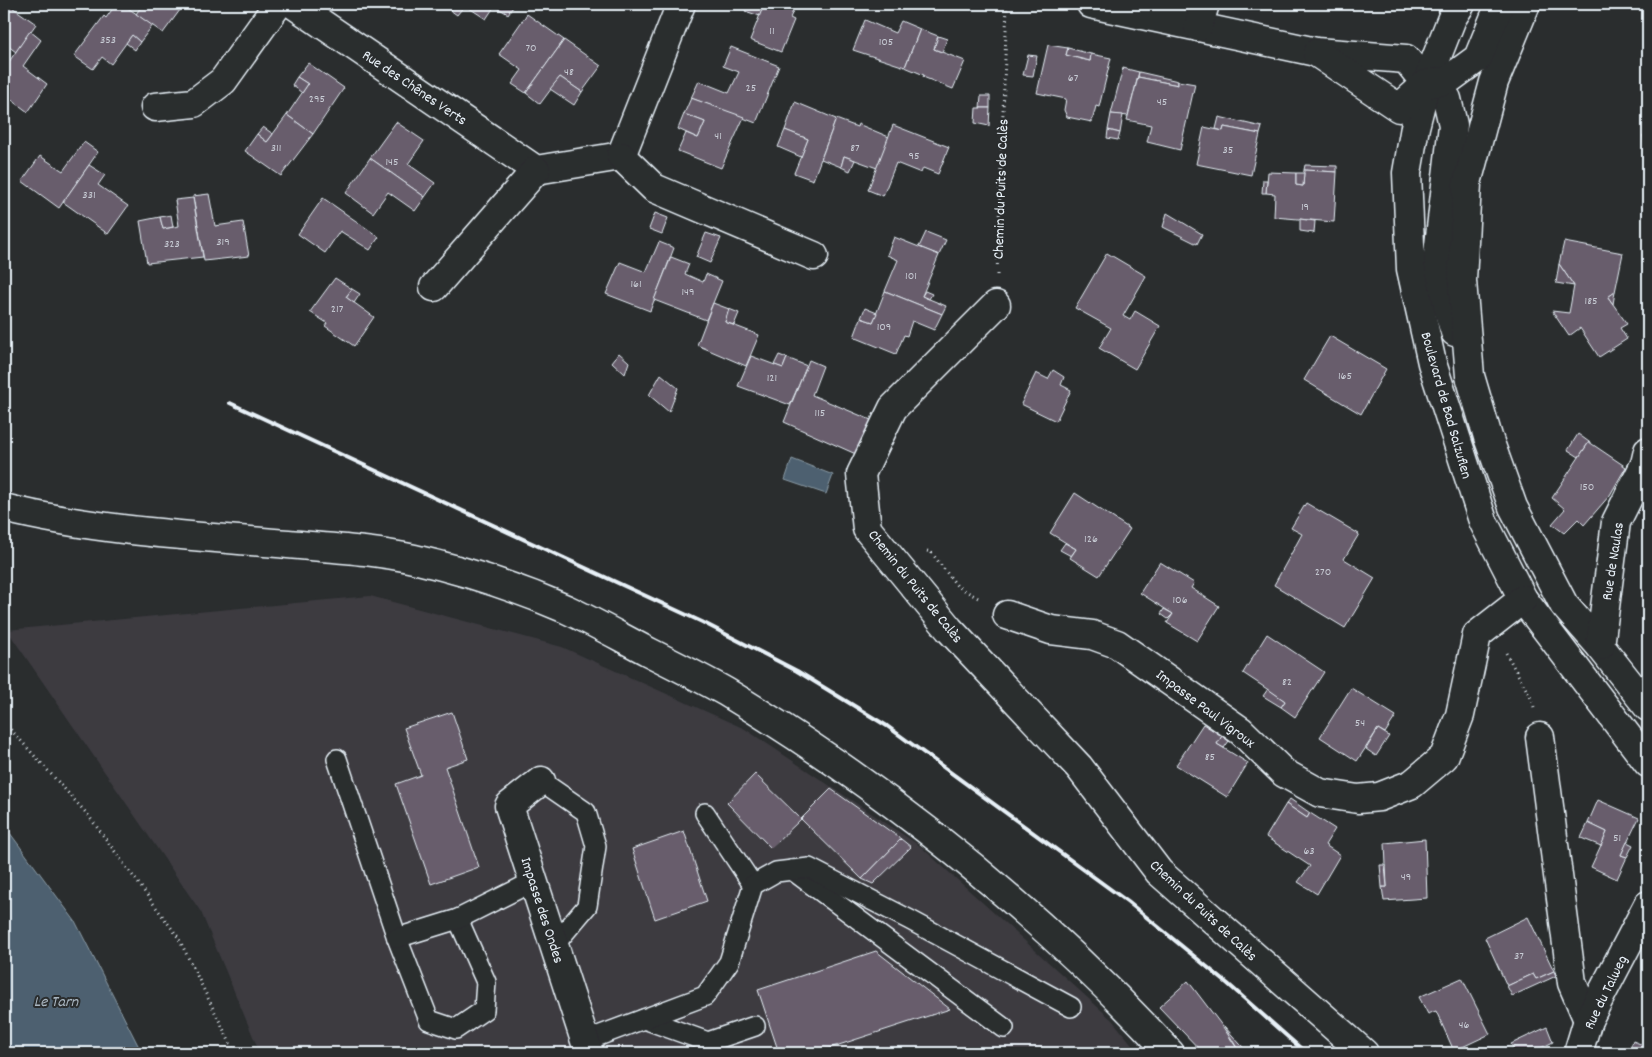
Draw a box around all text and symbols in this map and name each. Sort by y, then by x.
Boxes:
house number: 11 [769,23,775,40]
house number: 353 [100,32,116,49]
house number: 105 [879,34,893,51]
house number: 70 [525,40,537,57]
street label: Rue des Chênes Verts [357,45,471,132]
house number: 48 [564,64,574,81]
house number: 67 [1068,70,1079,87]
house number: 25 [746,80,756,97]
house number: 295 [309,91,325,108]
house number: 45 [1157,94,1167,111]
street label: Chemin du Puits de Calès [989,119,1015,260]
house number: 41 [714,128,722,145]
house number: 311 [271,140,281,157]
house number: 87 [850,140,860,157]
house number: 35 [1223,142,1233,159]
house number: 95 [908,148,920,165]
house number: 145 [385,154,399,171]
house number: 331 [82,187,96,204]
house number: 19 [1301,199,1309,216]
house number: 319 [216,234,230,251]
house number: 323 [164,236,180,253]
house number: 101 [905,268,917,285]
house number: 161 [630,276,642,293]
house number: 149 [681,284,695,301]
house number: 185 [1585,293,1598,310]
house number: 217 [331,301,344,318]
house number: 109 [877,319,891,336]
street label: Boulevard de Bad Salzuflen [1414,330,1477,482]
house number: 165 [1338,368,1352,385]
house number: 121 [767,370,777,387]
house number: 115 [815,405,825,422]
house number: 150 [1580,479,1594,496]
street label: Rue de Naulas [1597,521,1631,602]
street label: Chemin du Puits de Calès [862,526,967,649]
house number: 126 [1084,531,1098,548]
house number: 270 [1315,564,1331,581]
house number: 106 [1172,592,1188,609]
street label: Impasse Paul Vigroux [1150,665,1260,755]
house number: 82 [1282,674,1292,691]
house number: 54 [1355,715,1365,732]
house number: 85 [1205,749,1215,766]
house number: 51 [1613,830,1621,847]
house number: 63 [1303,843,1315,860]
street label: Impasse des Ondes [514,855,569,967]
street label: Chemin du Puits de Calès [1144,856,1261,967]
house number: 49 [1401,869,1411,886]
house number: 37 [1514,948,1524,965]
street label: Rue du Talweg [1579,952,1634,1034]
water label: Le Tarn [34,991,79,1014]
house number: 46 [1459,1017,1470,1034]

